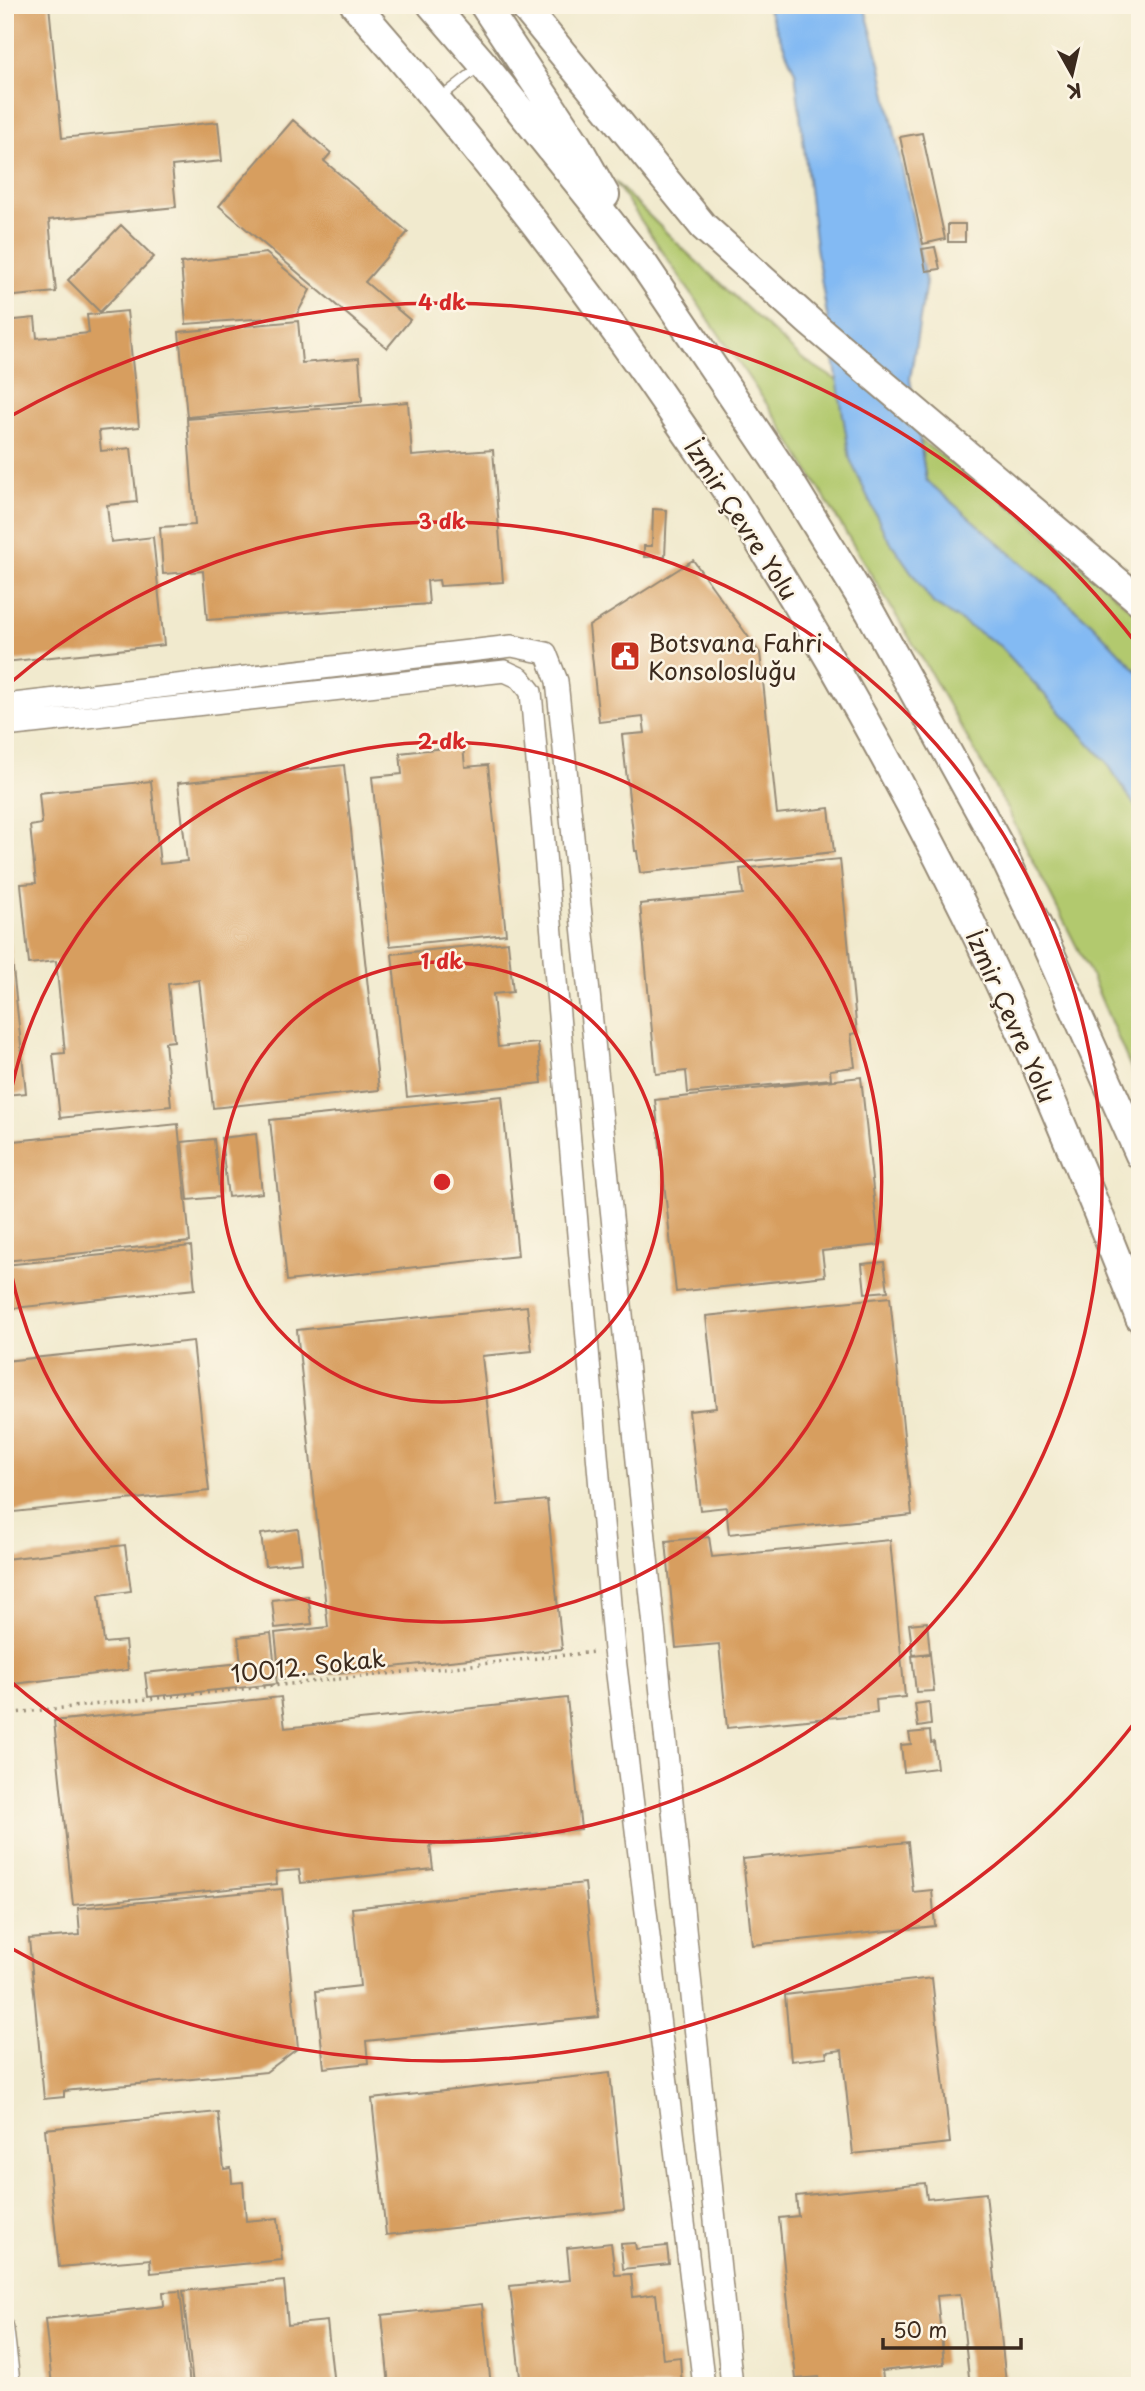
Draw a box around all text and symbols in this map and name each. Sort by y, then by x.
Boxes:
north arrow [1036,38,1106,108]
text: K [1066,77,1083,107]
text: 4 dk [418,285,466,317]
street label: İzmir Çevre Yolu [676,431,808,607]
text: 3 dk [418,504,466,536]
place label: Botsvana Fahri Konsolosluğu [648,624,823,688]
public building icon: Botsvana Fahri Konsolosluğu [608,639,642,673]
text: 2 dk [418,724,466,756]
street label: İzmir Çevre Yolu [958,924,1066,1108]
text: 1 dk [421,944,463,976]
centre of rings [430,1170,454,1194]
street label: 10012. Sokak [229,1639,387,1691]
scale bar [883,2307,1021,2351]
text: 50 m [893,2313,947,2345]

